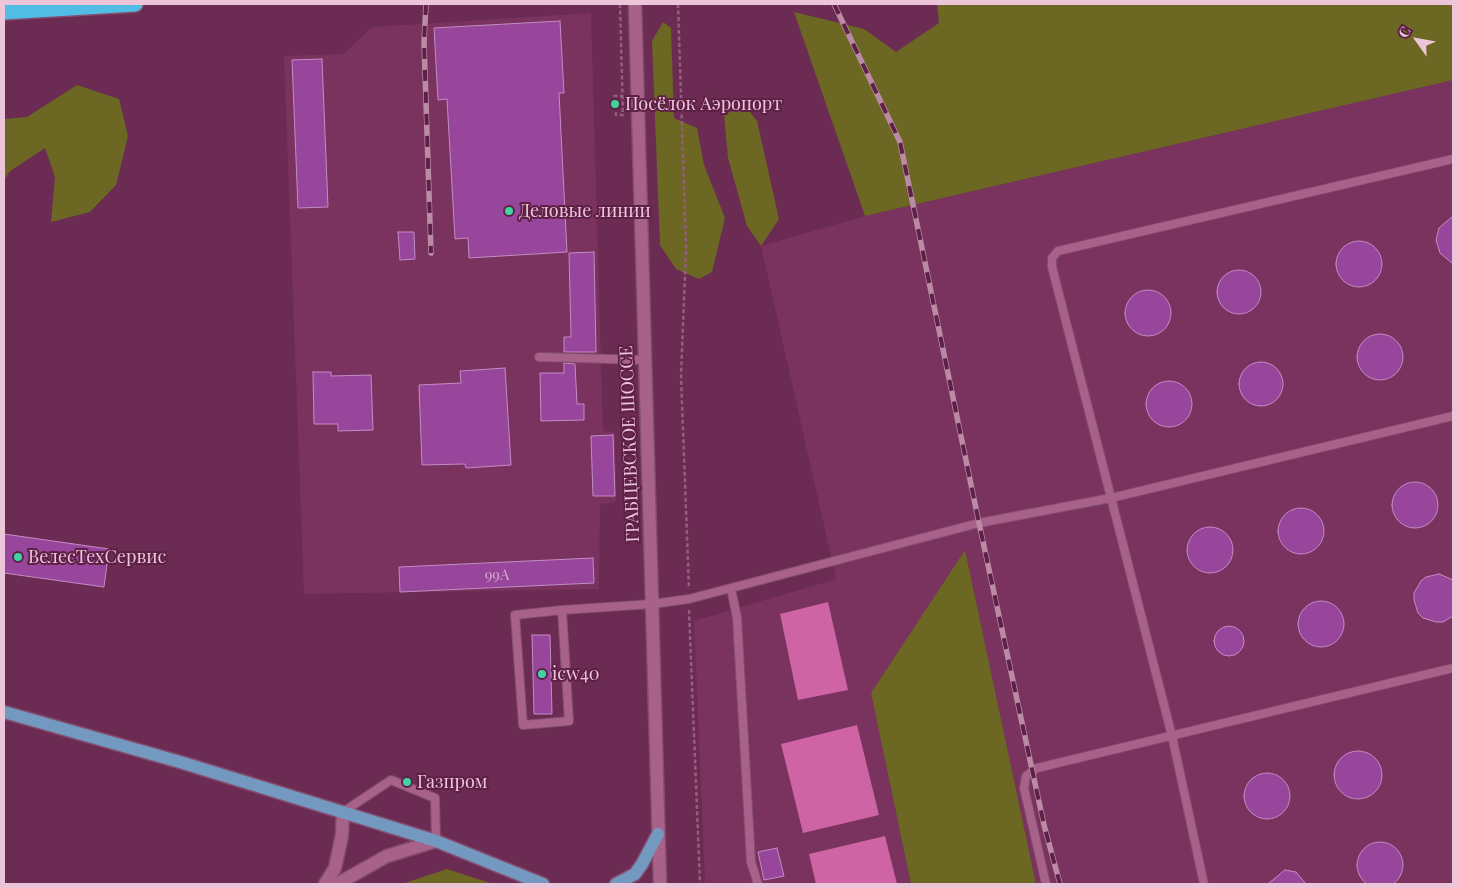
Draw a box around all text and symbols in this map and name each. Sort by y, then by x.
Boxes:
north arrow [1392,15,1442,65]
text: С [1393,23,1415,41]
place label: Посёлок Аэропорт [625,93,782,115]
marker: Посёлок Аэропорт [609,98,621,110]
place label: Деловые линии [519,200,651,222]
marker: Деловые линии [503,205,515,217]
street label: ГРАБЦЕВСКОЕ ШОССЕ [616,345,644,543]
place label: ВелесТехСервис [28,546,166,568]
marker: ВелесТехСервис [12,551,24,563]
house number: 99А [485,566,509,584]
place label: icw40 [552,663,600,685]
marker: icw40 [536,668,548,680]
place label: Газпром [417,771,488,793]
marker: Газпром [401,776,413,788]

